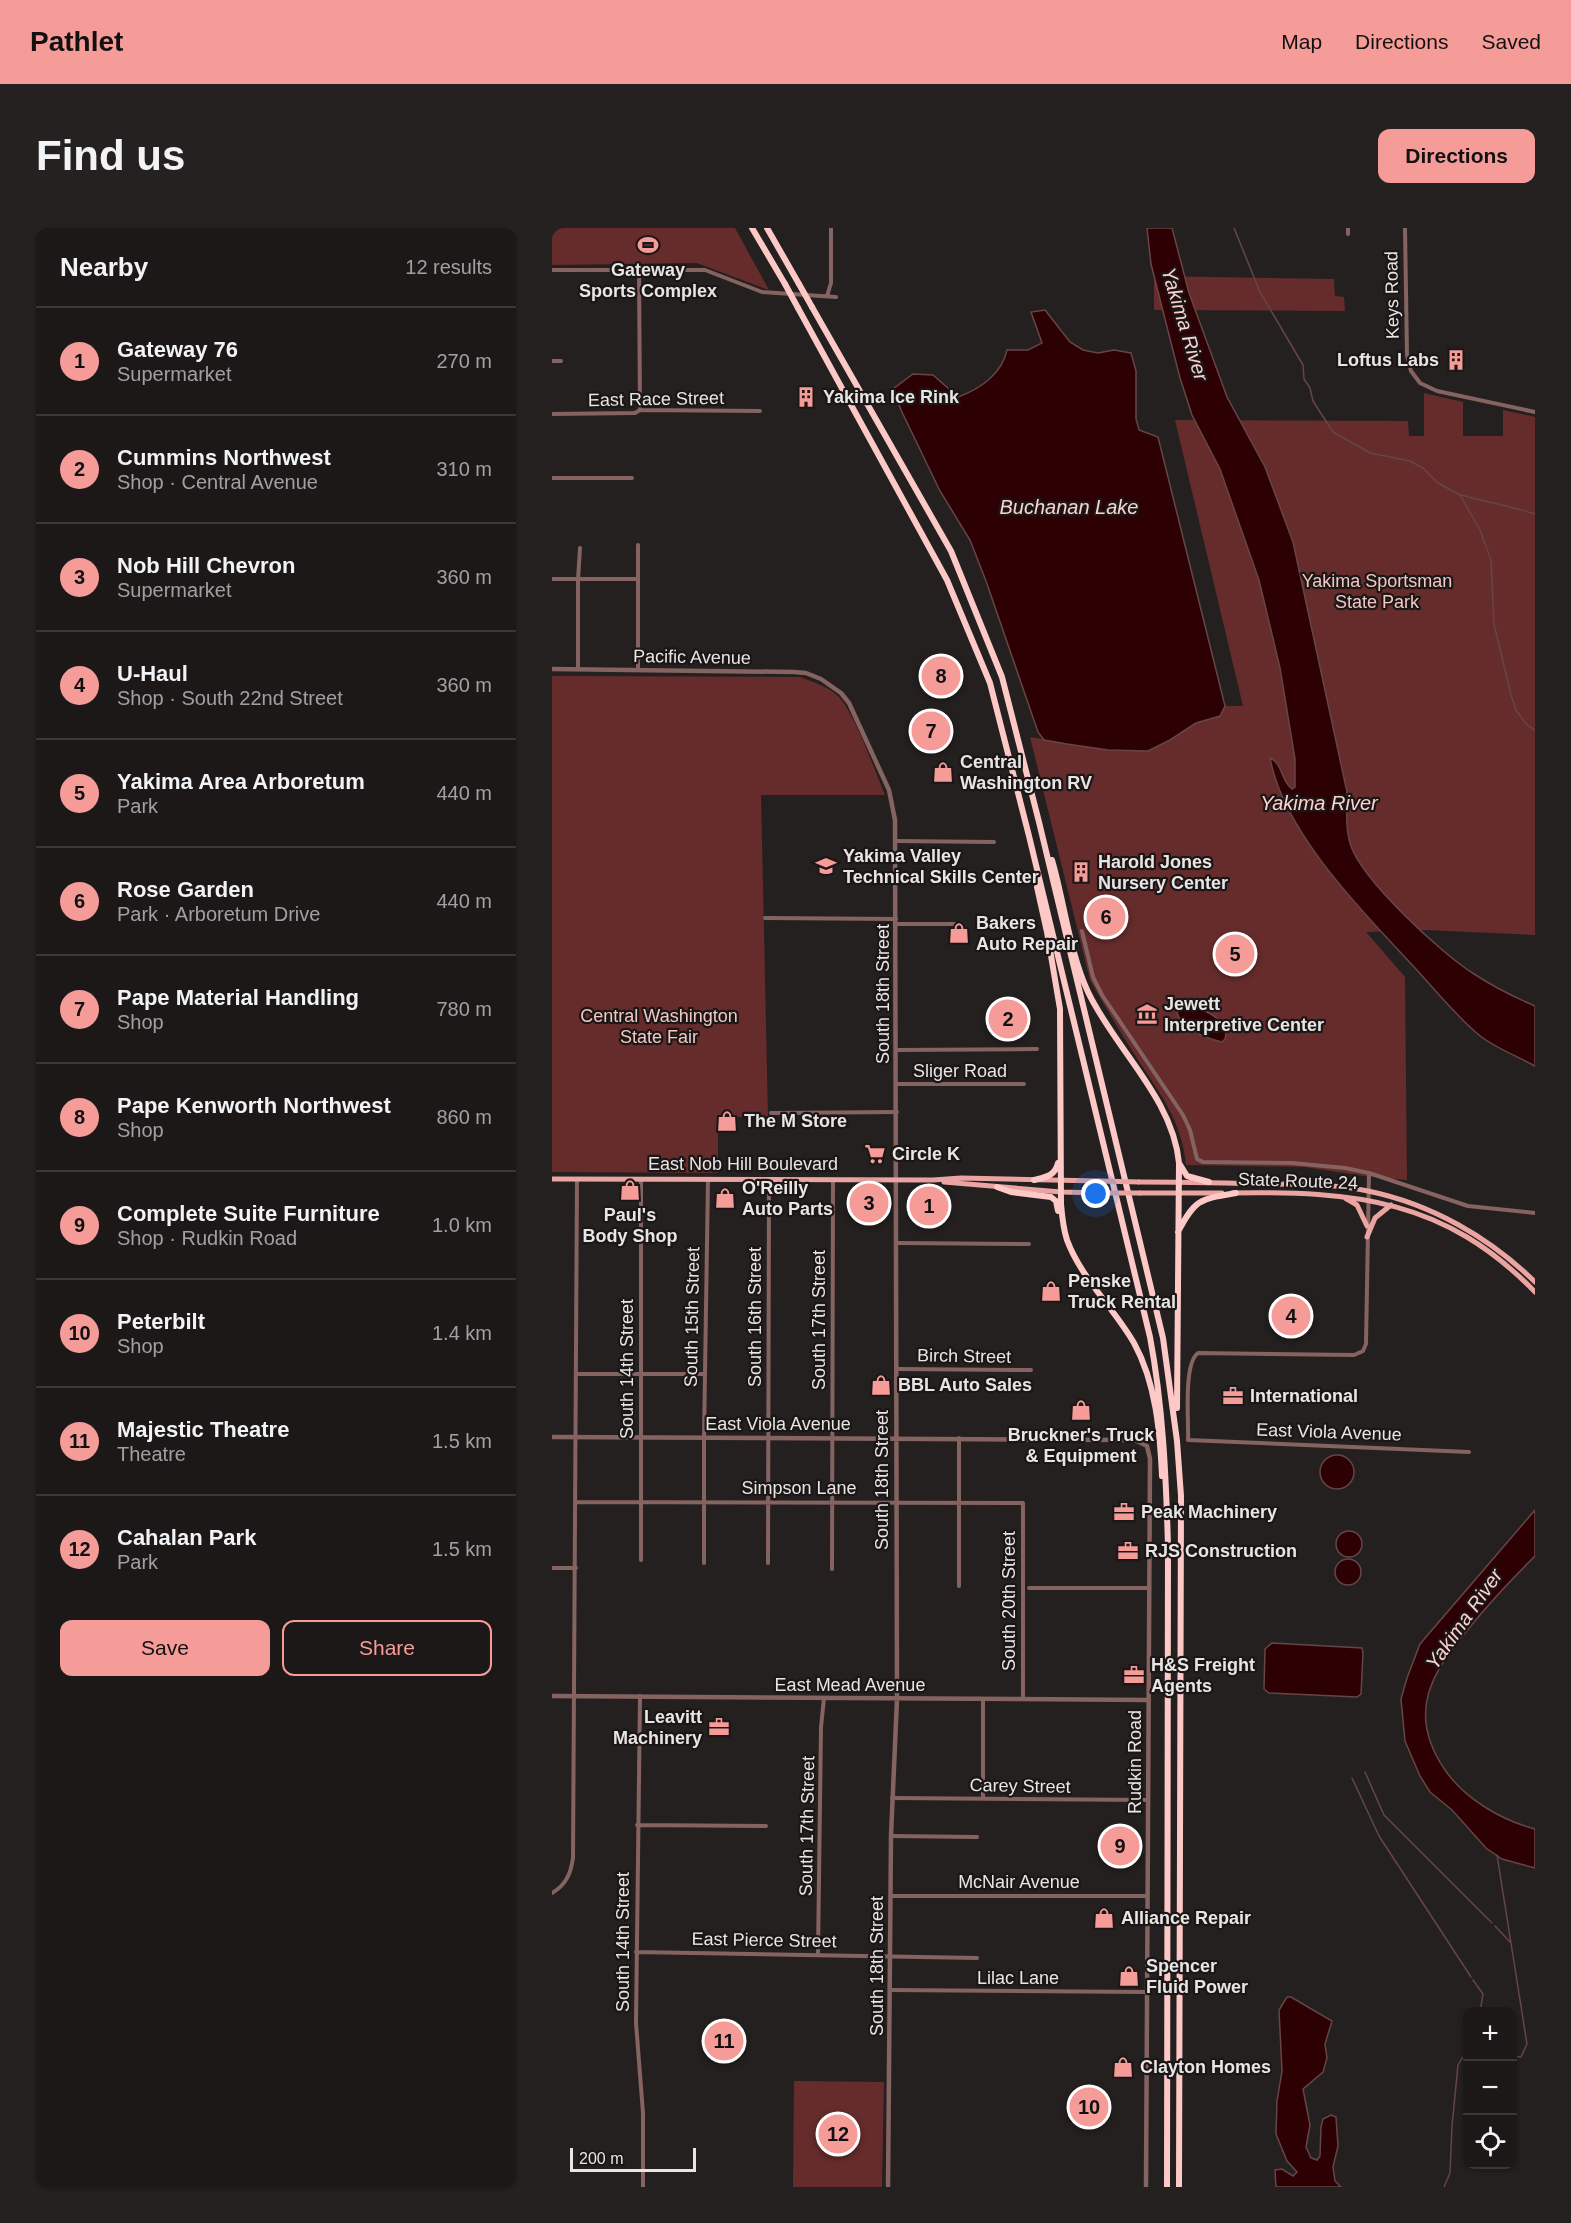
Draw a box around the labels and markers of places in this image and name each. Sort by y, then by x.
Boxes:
sports icon: Gateway Sports Complex [636,233,660,257]
place label: Gateway Sports Complex [579,260,717,301]
building icon: Loftus Labs [1444,348,1468,372]
place label: Loftus Labs [1337,350,1439,370]
building icon: Yakima Ice Rink [794,385,818,409]
place label: Yakima Ice Rink [823,387,960,407]
pin: 8 [922,654,960,698]
pin: 7 [912,708,950,754]
place label: Central Washington RV [960,752,1092,793]
shop icon: Central Washington RV [931,760,955,784]
place label: Yakima Valley Technical Skills Center [843,846,1039,887]
place label: Harold Jones Nursery Center [1098,852,1228,893]
school or university icon: Yakima Valley Technical Skills Center [814,854,838,878]
building icon: Harold Jones Nursery Center [1069,860,1093,884]
pin: 6 [1086,894,1126,940]
place label: Bakers Auto Repair [976,913,1078,954]
shop icon: Bakers Auto Repair [947,921,971,945]
pin: 5 [1216,932,1254,976]
place label: Jewett Interpretive Center [1164,994,1324,1035]
pin: 2 [988,996,1028,1042]
museum icon: Jewett Interpretive Center [1135,1002,1159,1026]
shop icon: The M Store [715,1109,739,1133]
place label: The M Store [744,1111,847,1131]
supermarket icon: Circle K [863,1142,887,1166]
place label: Circle K [892,1144,960,1164]
shop icon: Paul's Body Shop [618,1178,642,1202]
place label: O'Reilly Auto Parts [742,1178,833,1219]
pin: 3 [850,1180,888,1226]
pin: 1 [910,1184,949,1228]
shop icon: O'Reilly Auto Parts [713,1186,737,1210]
place label: Paul's Body Shop [583,1205,678,1246]
place label: Penske Truck Rental [1068,1271,1176,1312]
shop icon: Penske Truck Rental [1039,1279,1063,1303]
pin: 4 [1272,1294,1310,1338]
shop icon: BBL Auto Sales [869,1373,893,1397]
place label: BBL Auto Sales [898,1375,1032,1395]
office icon: International [1221,1384,1245,1408]
place label: International [1250,1386,1358,1406]
shop icon: Bruckner's Truck & Equipment [1069,1398,1093,1422]
place label: Bruckner's Truck & Equipment [1008,1425,1155,1466]
office icon: Peak Machinery [1112,1500,1136,1524]
place label: Peak Machinery [1141,1502,1277,1522]
office icon: RJS Construction [1116,1539,1140,1563]
place label: RJS Construction [1145,1541,1297,1561]
place label: H&S Freight Agents [1151,1655,1255,1696]
office icon: H&S Freight Agents [1122,1663,1146,1687]
place label: Leavitt Machinery [613,1707,702,1748]
office icon: Leavitt Machinery [707,1715,731,1739]
pin: 9 [1100,1824,1140,1868]
shop icon: Alliance Repair [1092,1906,1116,1930]
place label: Alliance Repair [1121,1908,1251,1928]
place label: Spencer Fluid Power [1146,1956,1248,1997]
shop icon: Spencer Fluid Power [1117,1964,1141,1988]
pin: 11 [704,2018,744,2064]
shop icon: Clayton Homes [1111,2055,1135,2079]
place label: Clayton Homes [1140,2057,1271,2077]
pin: 10 [1070,2084,1108,2130]
pin: 12 [818,2112,858,2156]

